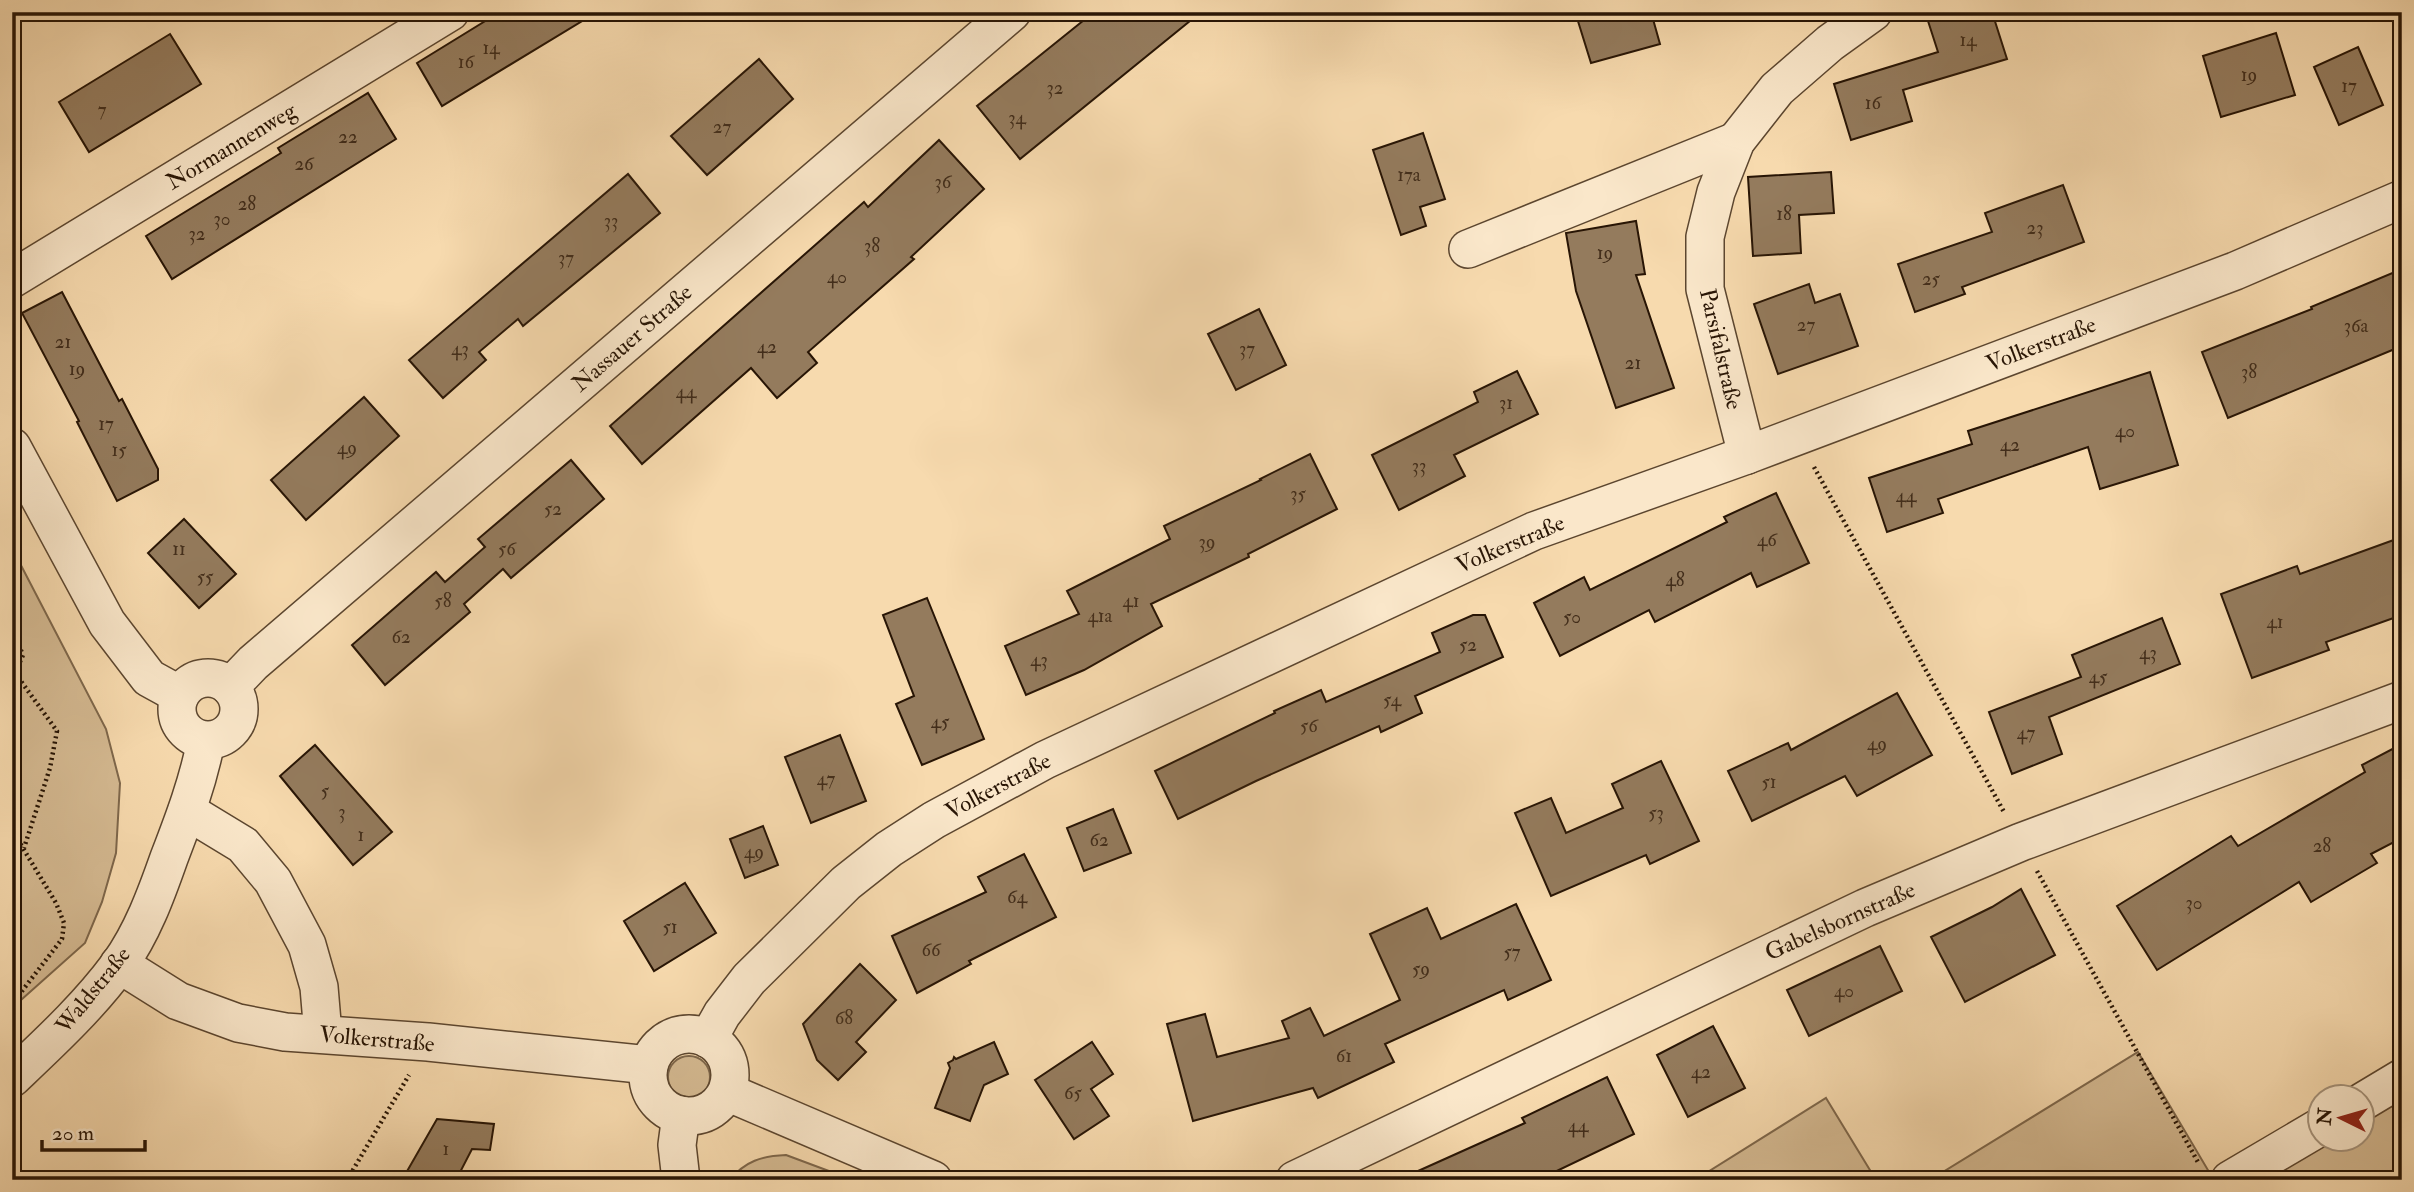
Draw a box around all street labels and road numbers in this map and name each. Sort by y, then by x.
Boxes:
street label: Normannenweg [161,95,302,196]
street label: Nassauer Straße [566,278,698,398]
street label: Parsifalstraße [1693,286,1749,413]
street label: Volkerstraße [1982,310,2100,378]
street label: Volkerstraße [1451,508,1569,580]
street label: Volkerstraße [940,746,1056,826]
street label: Gabelsbornstraße [1760,875,1920,967]
street label: Waldstraße [49,940,137,1040]
street label: Volkerstraße [318,1020,436,1059]

